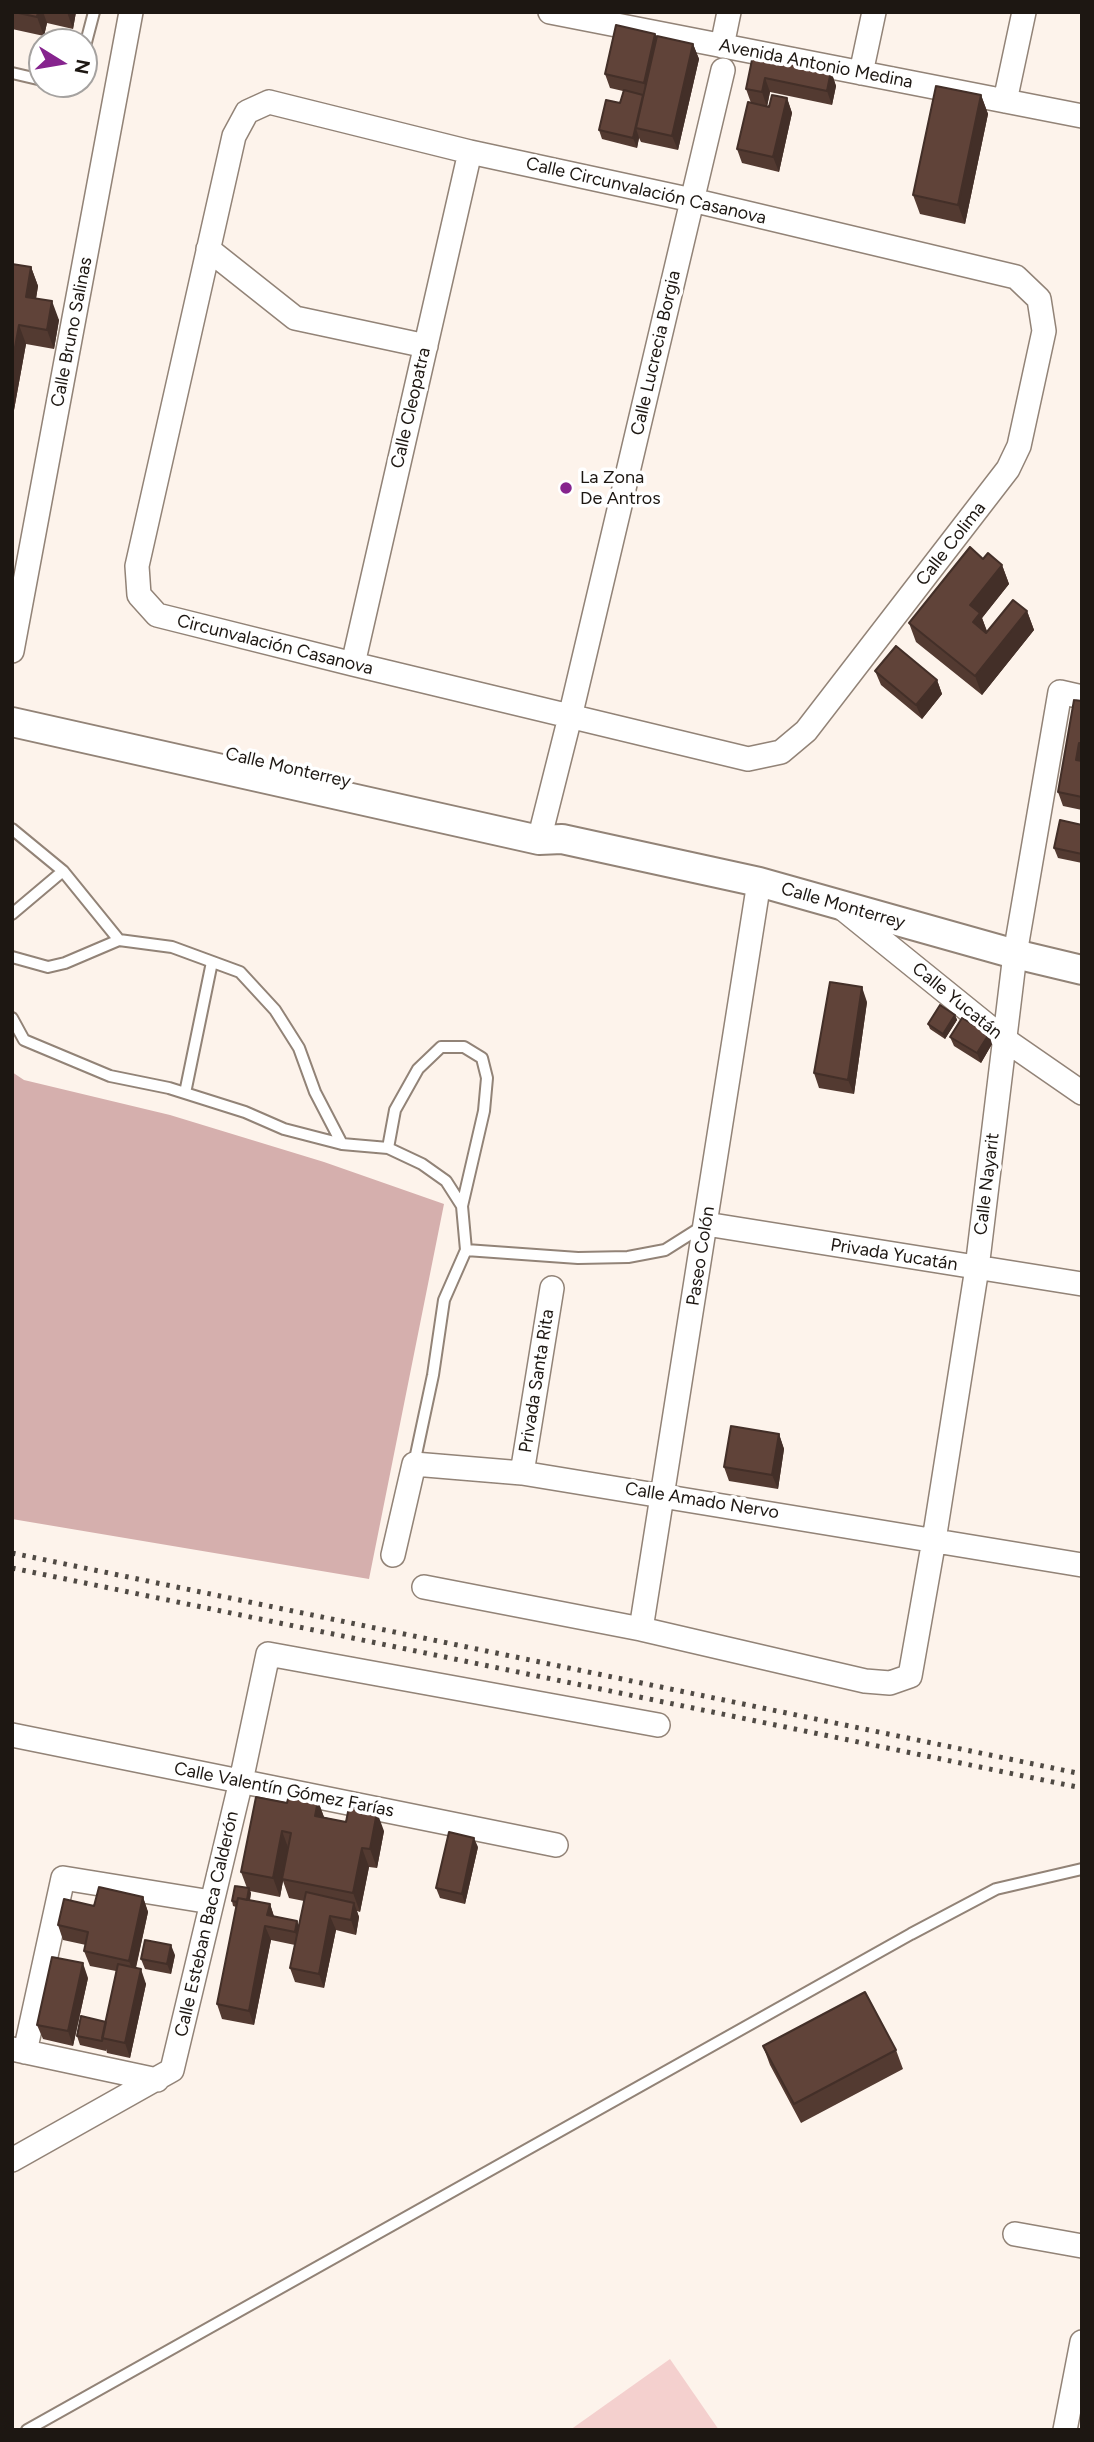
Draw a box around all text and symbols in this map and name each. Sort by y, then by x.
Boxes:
north arrow [28,28,98,98]
street label: Avenida Antonio Medina [717,35,915,93]
text: N [69,57,95,76]
street label: Calle Circunvalación Casanova [524,153,768,229]
street label: Calle Bruno Salinas [47,255,97,409]
street label: Calle Lucrecia Borgia [627,269,685,437]
street label: Calle Cleopatra [387,345,435,471]
place label: La Zona De Antros [580,467,661,510]
marker: La Zona De Antros [558,480,574,496]
street label: Calle Colima [912,498,990,590]
street label: Circunvalación Casanova [175,610,375,680]
street label: Calle Monterrey [223,743,353,793]
street label: Calle Monterrey [779,878,907,934]
street label: Calle Yucatán [908,958,1006,1044]
street label: Calle Nayarit [970,1132,1004,1236]
street label: Paseo Colón [682,1205,720,1307]
street label: Privada Yucatán [829,1234,959,1276]
street label: Privada Santa Rita [515,1308,559,1454]
street label: Calle Amado Nervo [623,1478,781,1524]
street label: Calle Valentín Gómez Farías [172,1758,396,1822]
street label: Calle Esteban Baca Calderón [171,1809,243,2039]

